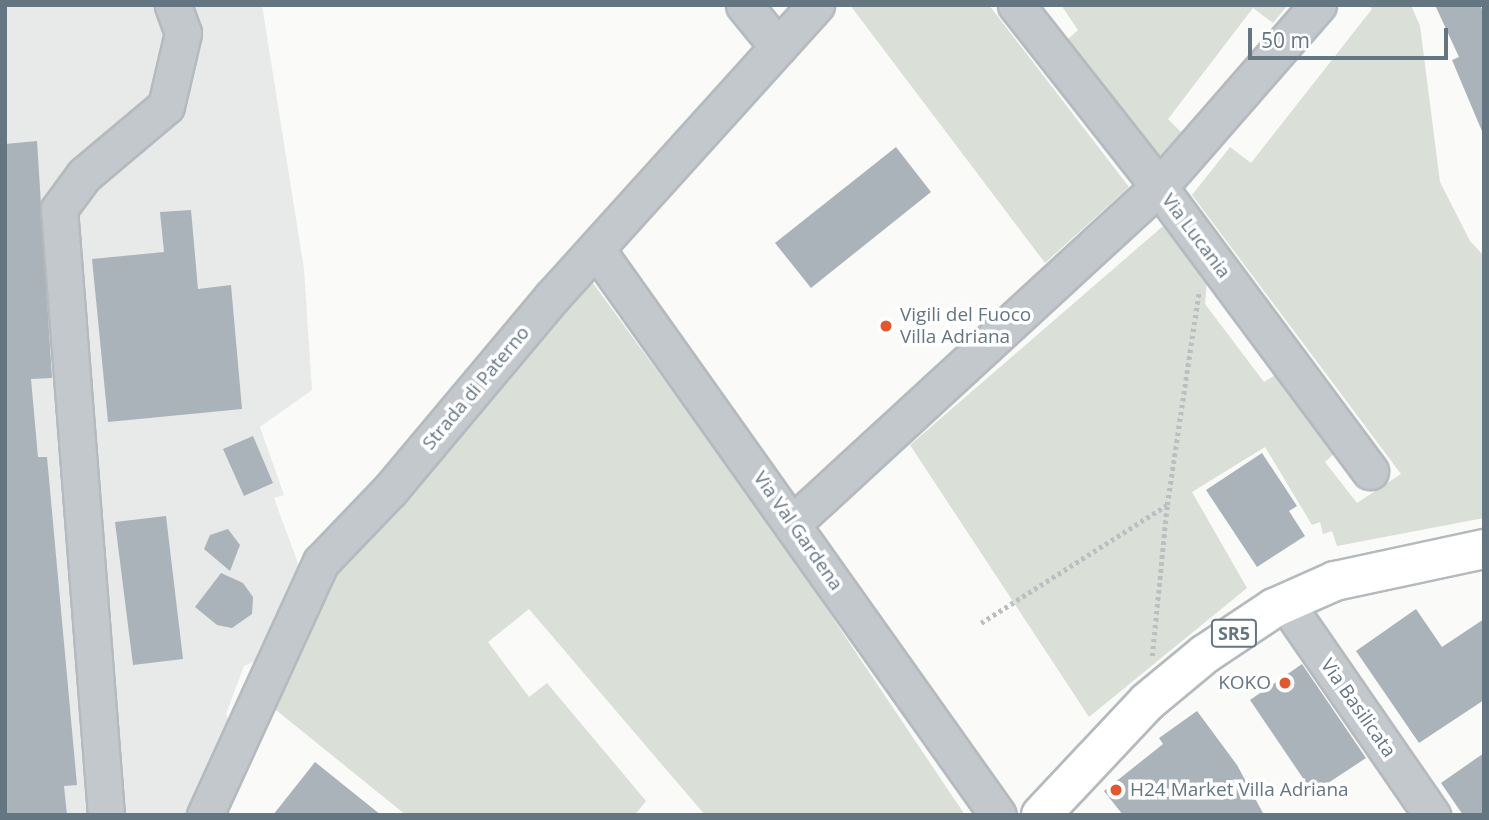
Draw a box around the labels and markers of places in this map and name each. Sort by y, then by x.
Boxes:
place label: Vigili del Fuoco Villa Adriana [900,304,1031,348]
marker: Vigili del Fuoco Villa Adriana [878,318,894,334]
place label: KOKO [1218,672,1271,694]
marker: KOKO [1277,675,1293,691]
place label: H24 Market Villa Adriana [1130,779,1349,801]
marker: H24 Market Villa Adriana [1108,782,1124,798]

